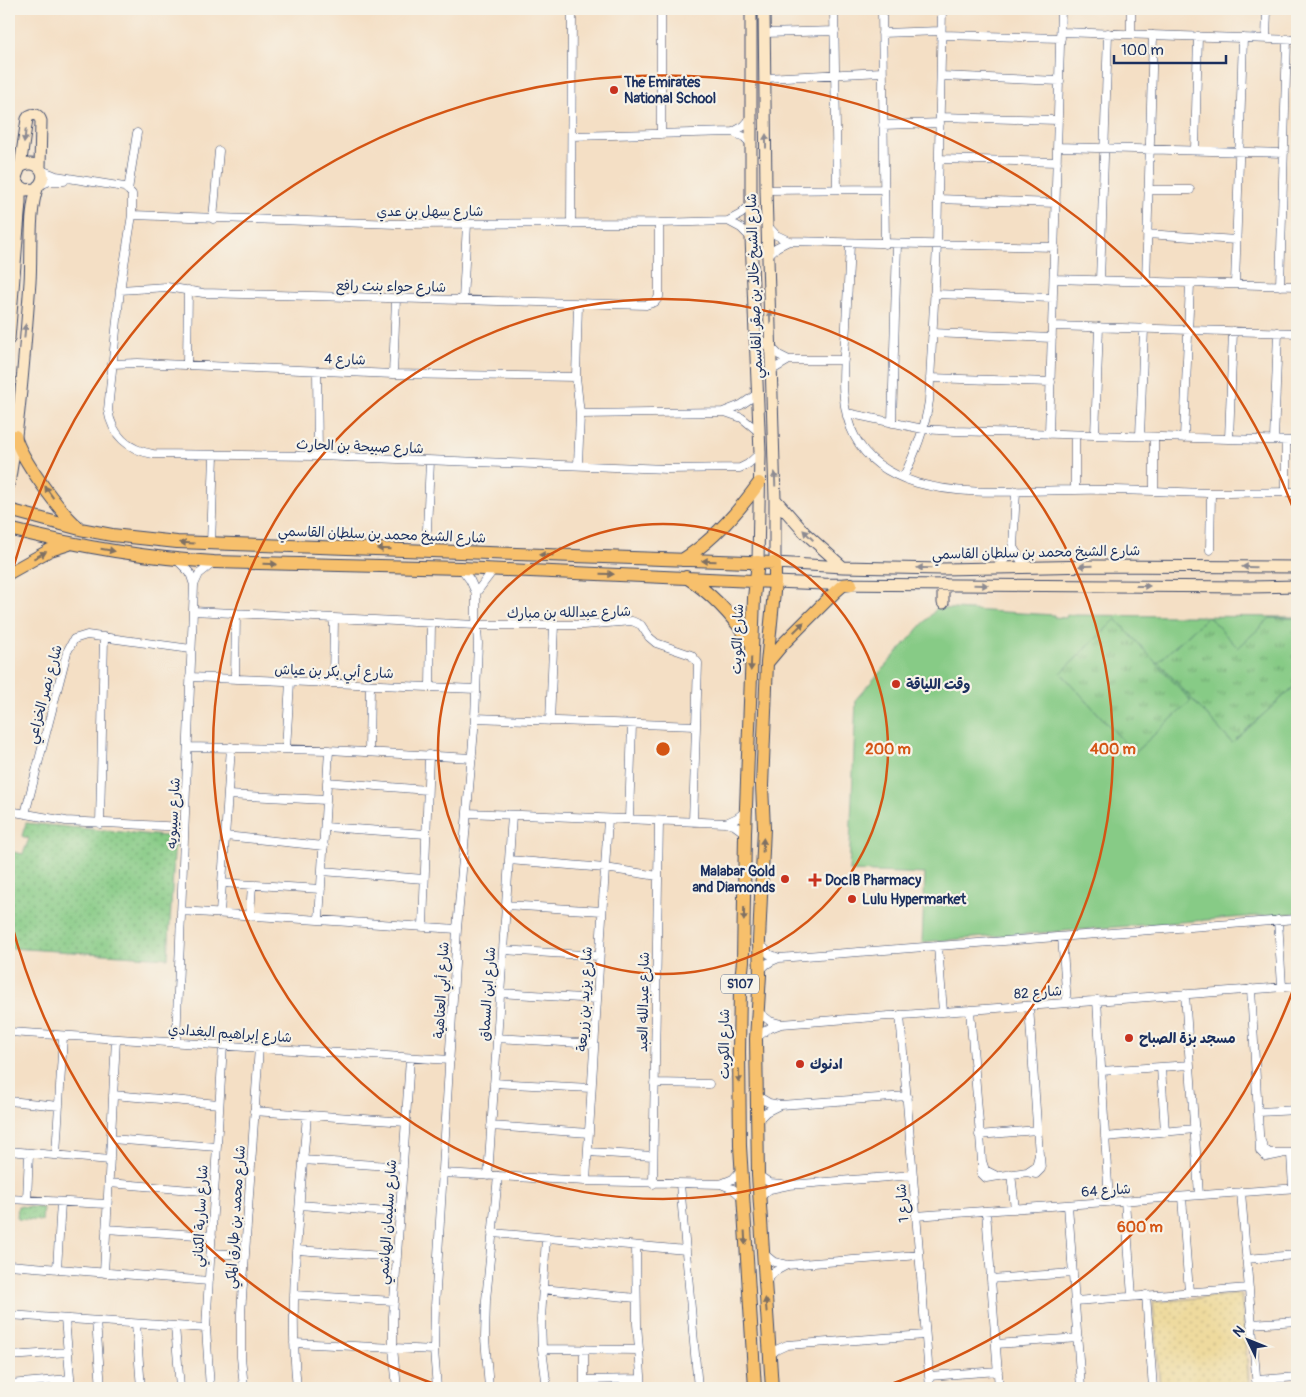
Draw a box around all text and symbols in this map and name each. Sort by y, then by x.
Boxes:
scale bar [1114,32,1226,64]
text: 100 m [1121,41,1164,60]
place label: The Emirates National School [623,74,716,107]
marker: The Emirates National School [608,84,620,96]
one-way arrow [21,128,29,144]
one-way arrow [762,133,770,149]
street label: شارع الشيخ خالد بن صقر القاسمي [743,193,770,379]
street label: شارع سهل بن عدي [377,203,483,222]
street label: شارع حواء بنت رافع [336,277,446,298]
one-way arrow [765,309,773,325]
one-way arrow [21,323,29,339]
street label: شارع 4 [324,350,366,370]
street label: شارع صبيحة بن الحارث [296,436,424,458]
one-way arrow [771,471,779,487]
one-way arrow [44,485,54,499]
street label: شارع الشيخ محمد بن سلطان القاسمي [277,522,486,551]
one-way arrow [802,529,814,541]
one-way arrow [178,538,194,546]
street label: شارع الشيخ محمد بن سلطان القاسمي [932,542,1140,567]
one-way arrow [376,544,392,552]
one-way arrow [100,547,116,555]
one-way arrow [538,550,554,558]
one-way arrow [33,551,47,559]
one-way arrow [701,557,717,565]
one-way arrow [262,560,278,568]
one-way arrow [1078,562,1094,570]
one-way arrow [1240,563,1256,571]
one-way arrow [915,564,931,572]
one-way arrow [599,570,615,578]
one-way arrow [973,581,989,589]
one-way arrow [1135,583,1151,591]
street label: شارع عبدالله بن مبارك [507,603,631,623]
street label: شارع الكويت [728,603,748,675]
one-way arrow [793,621,805,633]
street label: شارع نصر الخزاعي [23,643,70,746]
one-way arrow [747,656,755,672]
street label: شارع أبي بكر بن عياش [274,661,394,686]
place label: وقت اللياقة [906,676,970,693]
marker: وقت اللياقة [890,678,902,690]
centre of rings [654,740,672,758]
text: 200 m [865,740,911,759]
text: 400 m [1090,740,1136,759]
street label: شارع سيبويه [163,777,185,849]
one-way arrow [759,837,767,853]
place label: Malabar Gold and Diamonds [692,863,776,896]
place label: DocIB Pharmacy [825,872,921,889]
marker: Malabar Gold and Diamonds [779,873,791,885]
marker: DocIB Pharmacy [809,874,821,886]
place label: Lulu Hypermarket [862,891,966,908]
marker: Lulu Hypermarket [846,893,858,905]
one-way arrow [740,906,748,922]
street label: شارع أبي العتاهية [430,941,457,1039]
street label: شارع ابن السماق [476,946,500,1042]
street label: شارع يزيد بن زريعة [573,946,597,1052]
street label: شارع عبدالله العبد [634,952,654,1052]
road number: S107 [721,974,759,994]
street label: شارع 82 [1013,982,1063,1004]
street label: شارع الكويت [716,1009,734,1079]
street label: شارع إبراهيم البغدادي [167,1021,293,1048]
place label: مسجد بزة الصباح [1139,1030,1236,1047]
marker: مسجد بزة الصباح [1123,1032,1135,1044]
place label: ادنوك [810,1056,843,1074]
marker: ادنوك [794,1058,806,1070]
one-way arrow [735,1068,743,1084]
street label: شارع محمد بن طارق المكي [222,1145,253,1290]
street label: شارع سليمان الهاشمي [375,1159,404,1286]
street label: شارع سارية الكناني [189,1164,216,1268]
street label: شارع 64 [1081,1180,1131,1202]
street label: شارع 1 [892,1183,914,1223]
text: 600 m [1117,1218,1163,1237]
one-way arrow [742,1231,750,1247]
one-way arrow [762,1296,770,1312]
north arrow [1224,1314,1274,1364]
text: N [1229,1322,1248,1341]

